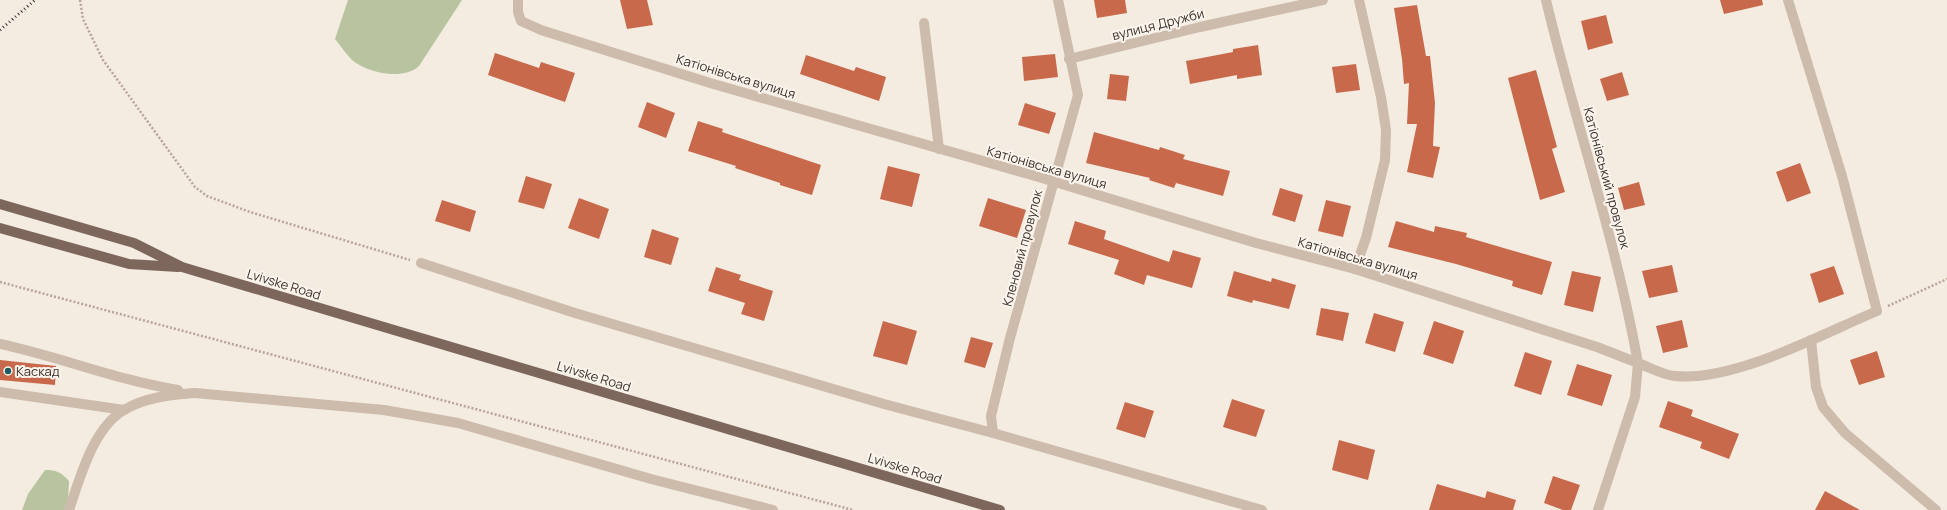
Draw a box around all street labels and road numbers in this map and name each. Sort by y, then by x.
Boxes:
street label: вулиця Дружби [1110,4,1206,44]
street label: Катіонівська вулиця [674,49,798,103]
street label: Катіонівський провулок [1579,105,1635,251]
street label: Катіонівська вулиця [985,141,1109,193]
street label: Кленовий провулок [998,187,1046,308]
street label: Катіонівська вулиця [1296,232,1420,284]
street label: Lvivske Road [245,264,323,304]
street label: Lvivske Road [555,356,633,396]
street label: Lvivske Road [866,448,944,488]

